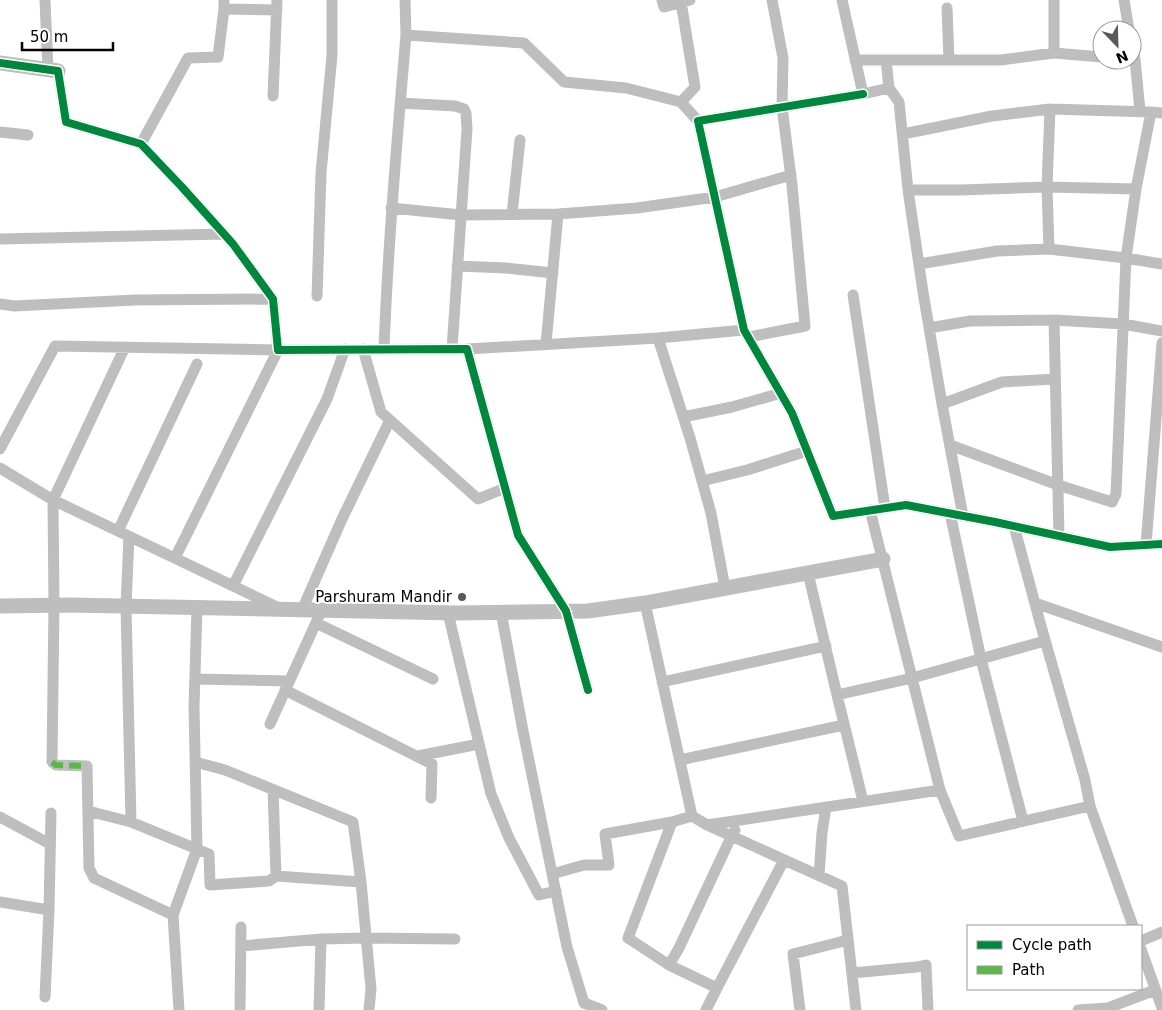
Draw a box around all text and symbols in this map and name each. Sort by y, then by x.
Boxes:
scale bar [22,20,114,52]
north arrow [1092,20,1142,70]
text: 50 m [30,28,68,46]
text: N [1114,47,1131,67]
place label: Parshuram Mandir [315,588,453,606]
marker: Parshuram Mandir [456,591,468,603]
legend [967,925,1142,990]
text: Cycle path [1012,936,1092,954]
text: Path [1012,961,1045,979]

